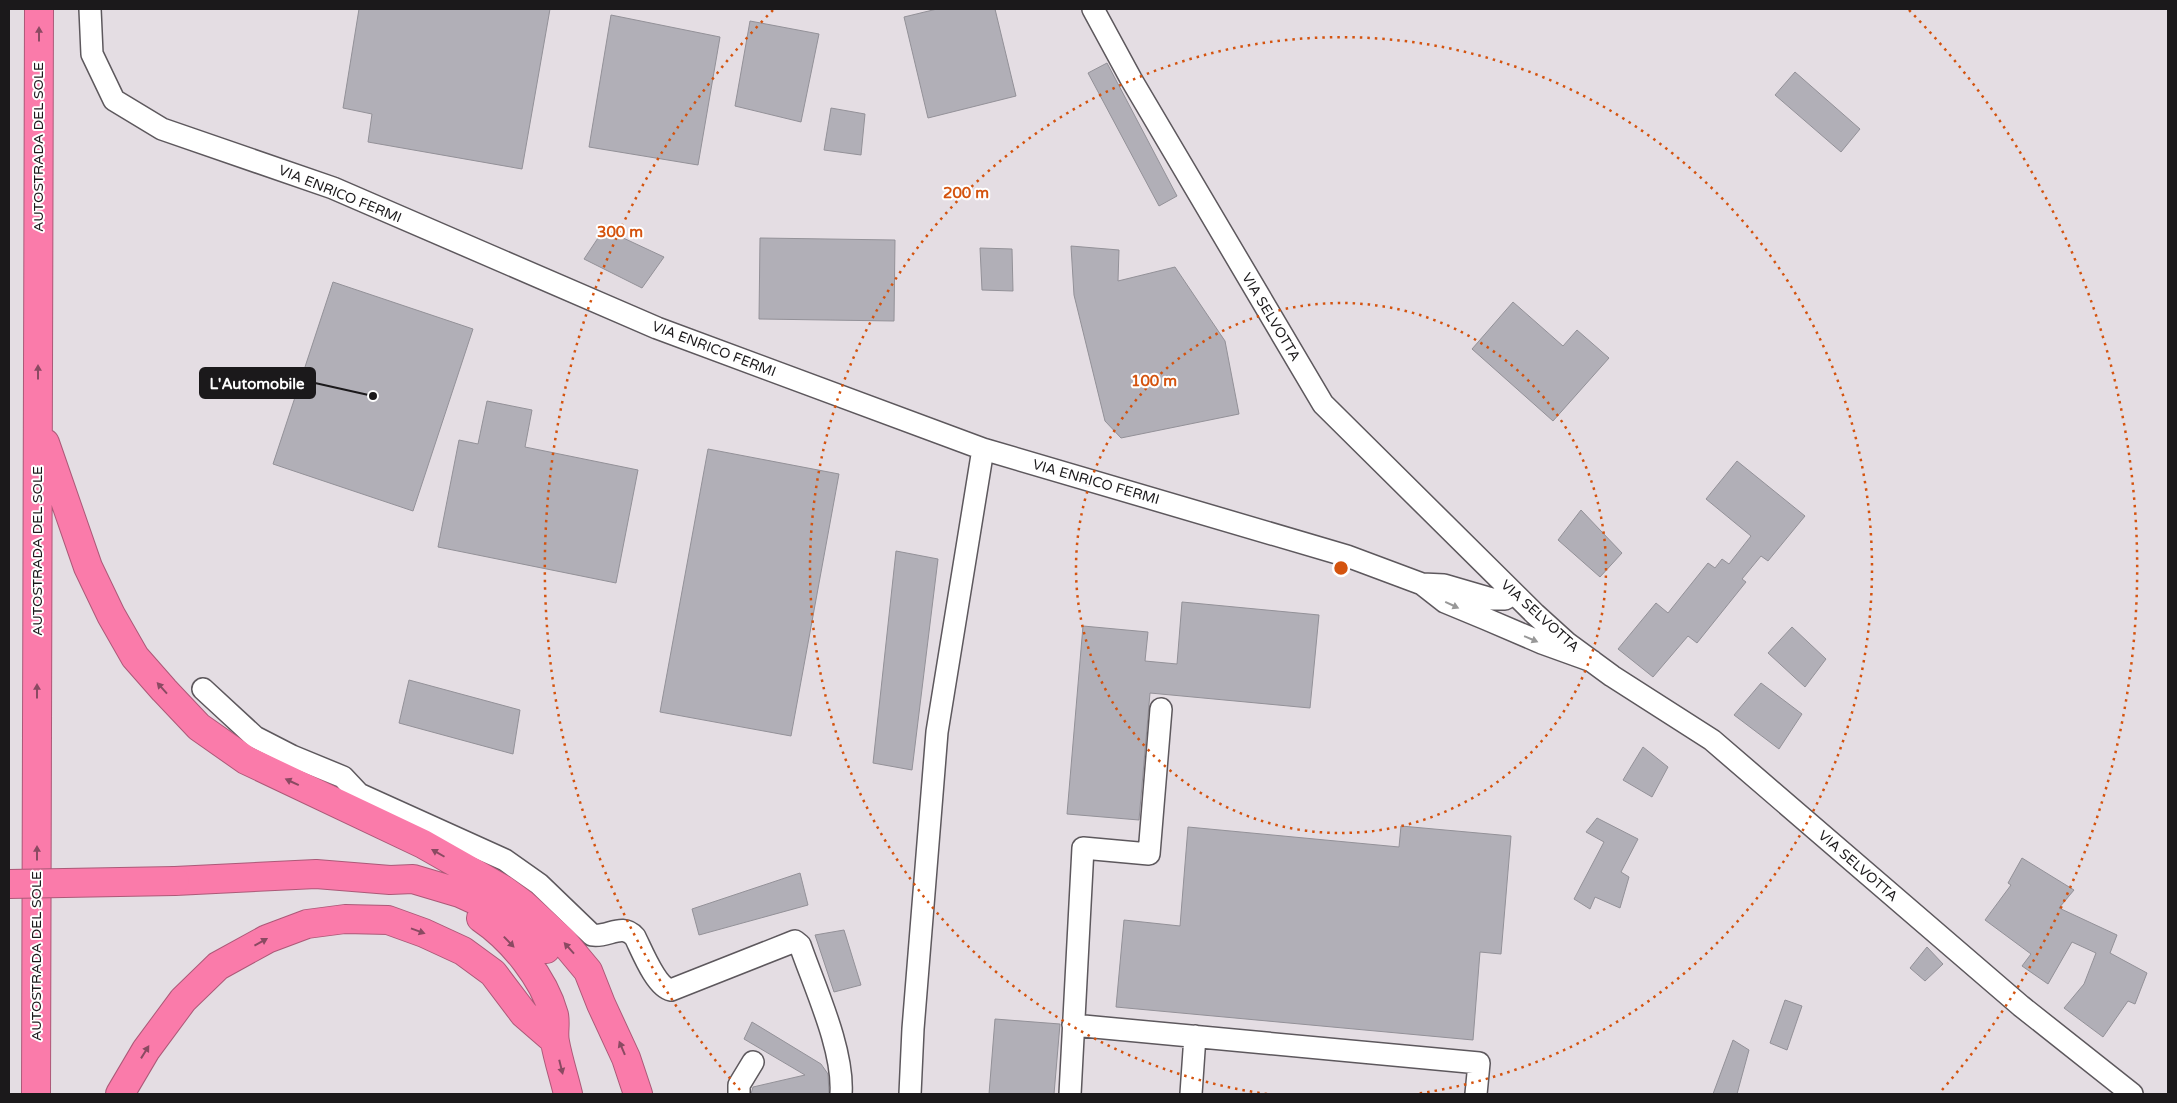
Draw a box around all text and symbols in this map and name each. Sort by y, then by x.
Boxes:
one-way arrow [35,26,43,42]
street label: AUTOSTRADA DEL SOLE [30,62,47,232]
street label: VIA ENRICO FERMI [276,162,404,226]
text: 200 m [943,184,989,202]
text: 300 m [597,223,643,241]
street label: VIA SELVOTTA [1238,270,1304,364]
street label: VIA ENRICO FERMI [650,318,778,380]
one-way arrow [34,364,42,380]
callout: L'Automobile [200,368,315,398]
text: 100 m [1131,372,1177,390]
text: L'Automobile [209,375,305,393]
street label: VIA ENRICO FERMI [1031,456,1161,508]
street label: AUTOSTRADA DEL SOLE [29,466,46,636]
centre of rings [1332,559,1350,577]
street label: VIA SELVOTTA [1497,576,1583,656]
one-way arrow [1445,601,1459,609]
one-way arrow [1523,635,1538,643]
one-way arrow [33,682,41,698]
one-way arrow [156,683,168,695]
one-way arrow [285,778,299,786]
street label: VIA SELVOTTA [1815,827,1901,905]
one-way arrow [33,845,41,861]
one-way arrow [432,848,445,857]
street label: AUTOSTRADA DEL SOLE [28,871,45,1041]
one-way arrow [410,928,425,935]
one-way arrow [503,936,515,948]
one-way arrow [253,938,268,946]
one-way arrow [563,942,575,954]
one-way arrow [618,1041,626,1055]
one-way arrow [140,1046,150,1059]
one-way arrow [557,1060,565,1075]

